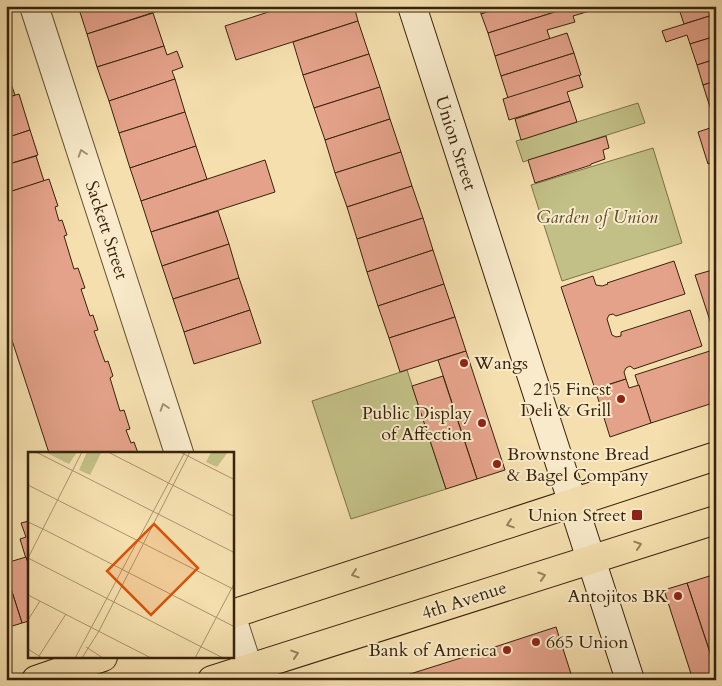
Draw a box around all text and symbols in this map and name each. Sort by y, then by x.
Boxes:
street label: Union Street [428,93,483,194]
one-way arrow [77,149,87,157]
street label: Sackett Street [79,178,134,283]
park label: Garden of Union [536,205,658,230]
place label: Wangs [473,351,528,376]
marker: Wangs [458,357,470,369]
place label: 215 Finest Deli & Grill [520,377,611,423]
marker: 215 Finest Deli & Grill [615,393,627,405]
place label: Public Display of Affection [362,401,473,447]
one-way arrow [160,403,170,412]
marker: Public Display of Affection [476,417,488,429]
place label: Brownstone Bread & Bagel Company [507,442,650,488]
inset map [28,452,234,658]
marker: Brownstone Bread & Bagel Company [491,458,503,470]
place label: Union Street [528,503,626,528]
marker: Union Street [630,508,644,522]
one-way arrow [506,518,515,528]
one-way arrow [633,541,641,551]
one-way arrow [352,568,360,578]
one-way arrow [537,571,545,581]
street label: 4th Avenue [418,575,510,626]
place label: Antojitos BK [568,584,669,609]
marker: Antojitos BK [672,590,684,602]
place label: 665 Union [546,630,629,655]
marker: 665 Union [530,636,542,648]
place label: Bank of America [368,638,497,663]
marker: Bank of America [501,644,513,656]
one-way arrow [290,649,299,659]

